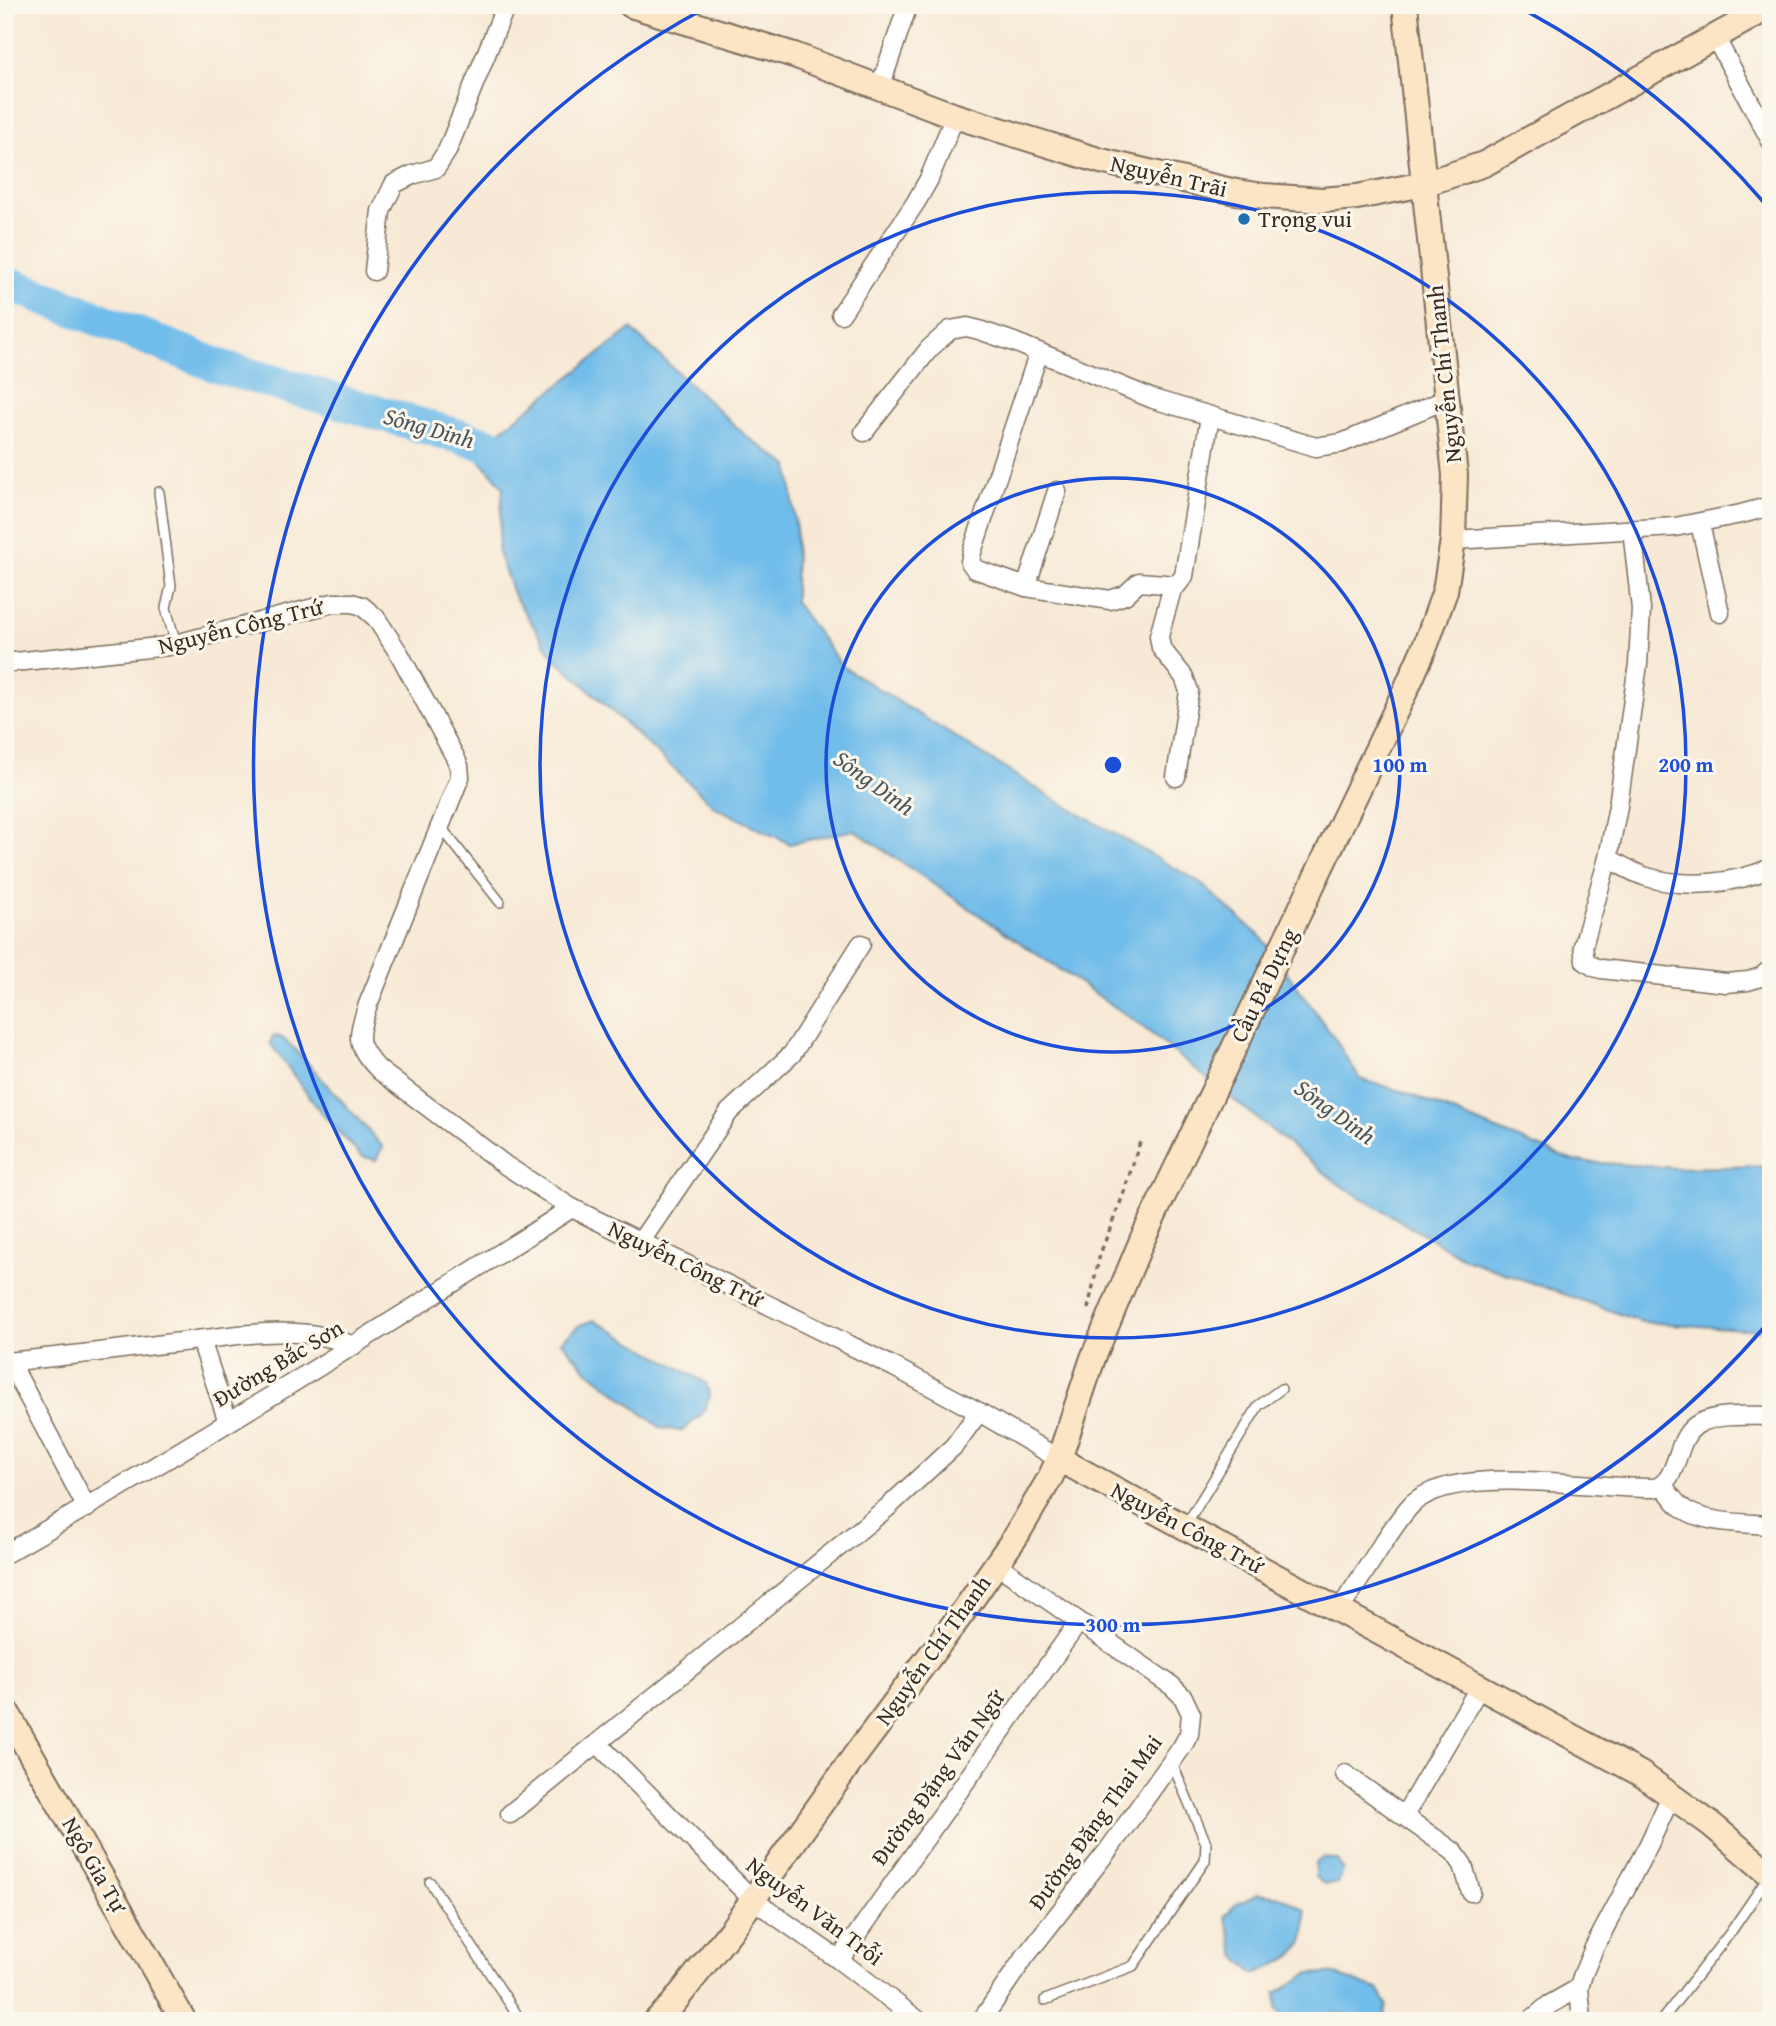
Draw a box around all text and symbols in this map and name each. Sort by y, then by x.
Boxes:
street label: Nguyễn Trãi [1107,146,1231,205]
place label: Trọng vui [1258,202,1352,235]
marker: Trọng vui [1236,211,1252,227]
street label: Nguyễn Chí Thanh [1418,283,1469,465]
water label: Sông Dinh [380,398,479,457]
street label: Nguyễn Công Trứ [155,589,328,662]
water label: Sông Dinh [826,741,922,824]
text: 100 m [1372,749,1428,780]
text: 200 m [1658,749,1714,780]
centre of rings [1101,753,1125,777]
street label: Cầu Đá Dựng [1222,921,1306,1048]
water label: Sông Dinh [1287,1070,1383,1153]
street label: Nguyễn Công Trứ [603,1212,770,1316]
street label: Đường Bắc Sơn [206,1311,349,1415]
street label: Nguyễn Công Trứ [1106,1473,1271,1582]
street label: Nguyễn Chí Thanh [867,1568,998,1732]
text: 300 m [1085,1609,1141,1640]
street label: Đường Đặng Văn Ngữ [863,1682,1013,1871]
street label: Đường Đặng Thai Mai [1020,1727,1169,1916]
street label: Ngô Gia Tự [54,1810,137,1920]
street label: Nguyễn Văn Trỗi [740,1848,891,1973]

